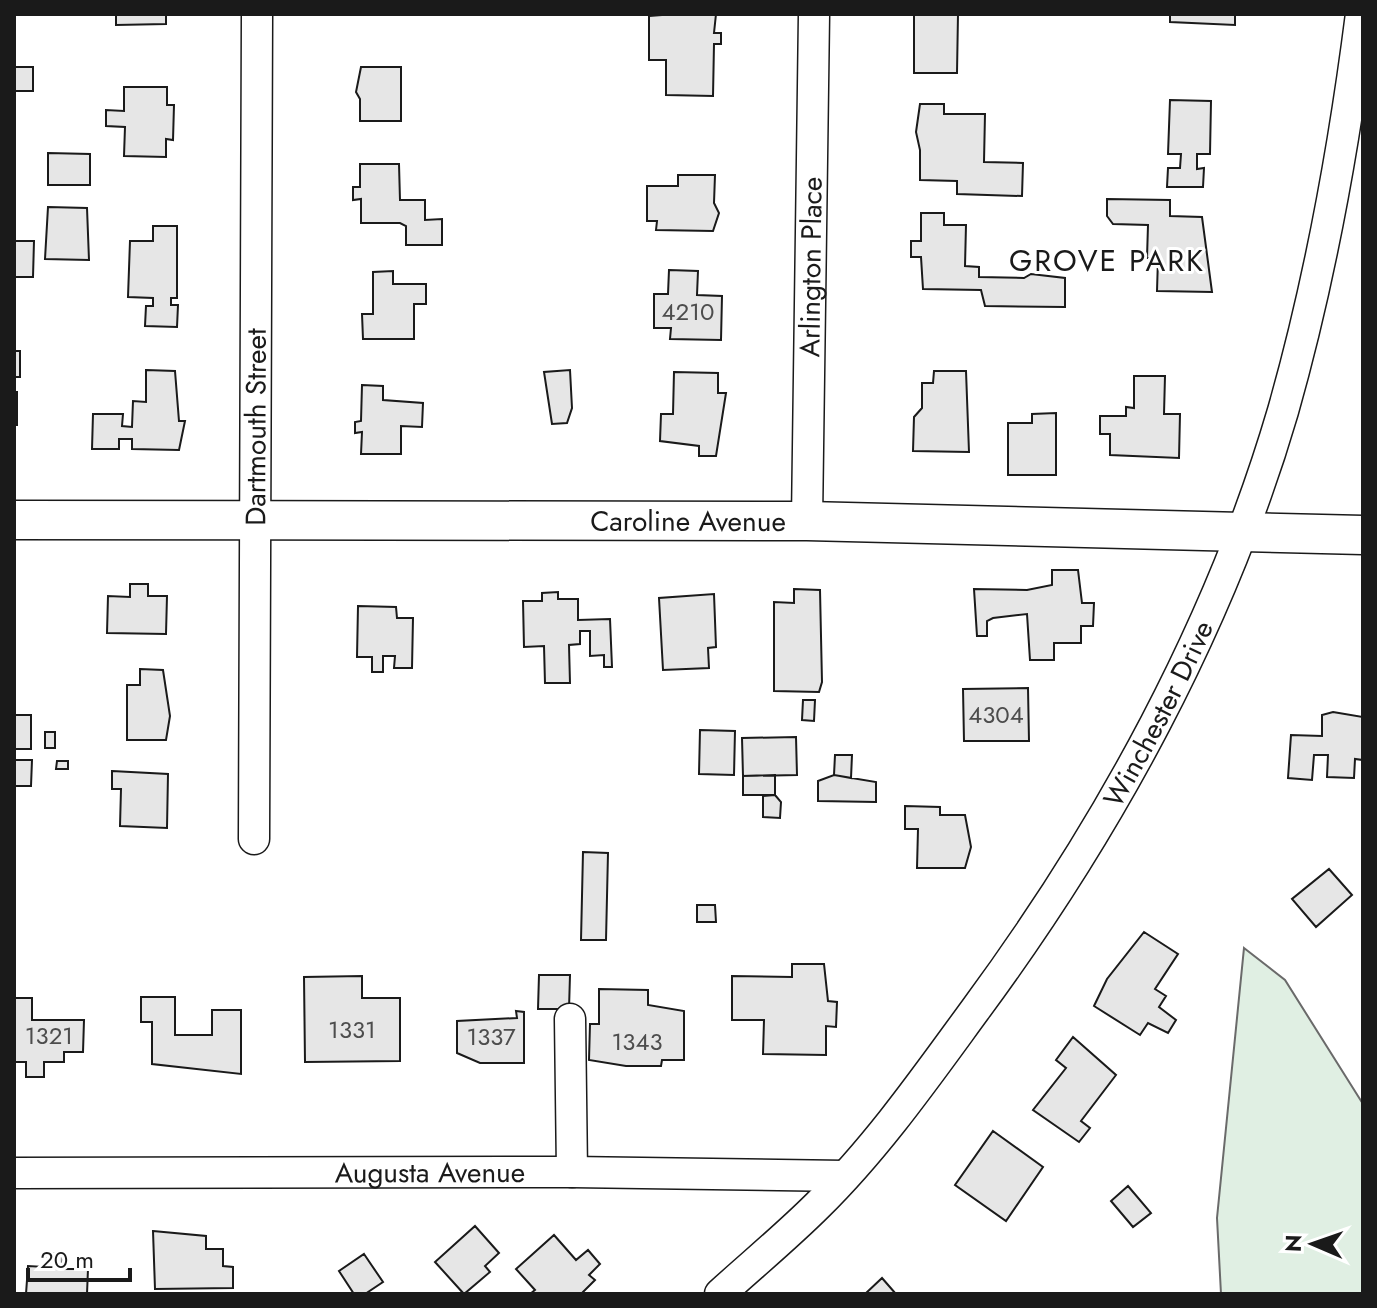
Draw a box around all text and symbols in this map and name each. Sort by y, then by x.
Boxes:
street label: Arlington Place [789,176,833,358]
district label: GROVE PARK [1009,239,1205,282]
house number: 4210 [662,294,714,329]
street label: Dartmouth Street [235,328,277,526]
street label: Caroline Avenue [590,501,786,542]
street label: Winchester Drive [1093,614,1224,815]
house number: 4304 [968,697,1024,732]
house number: 1331 [328,1012,376,1047]
house number: 1321 [25,1018,73,1053]
house number: 1337 [466,1019,516,1054]
house number: 1343 [612,1024,663,1059]
street label: Augusta Avenue [335,1152,525,1193]
north arrow [1273,1204,1353,1284]
scale bar [28,1232,130,1282]
text: N [1277,1234,1309,1253]
text: 20 m [40,1242,94,1277]

